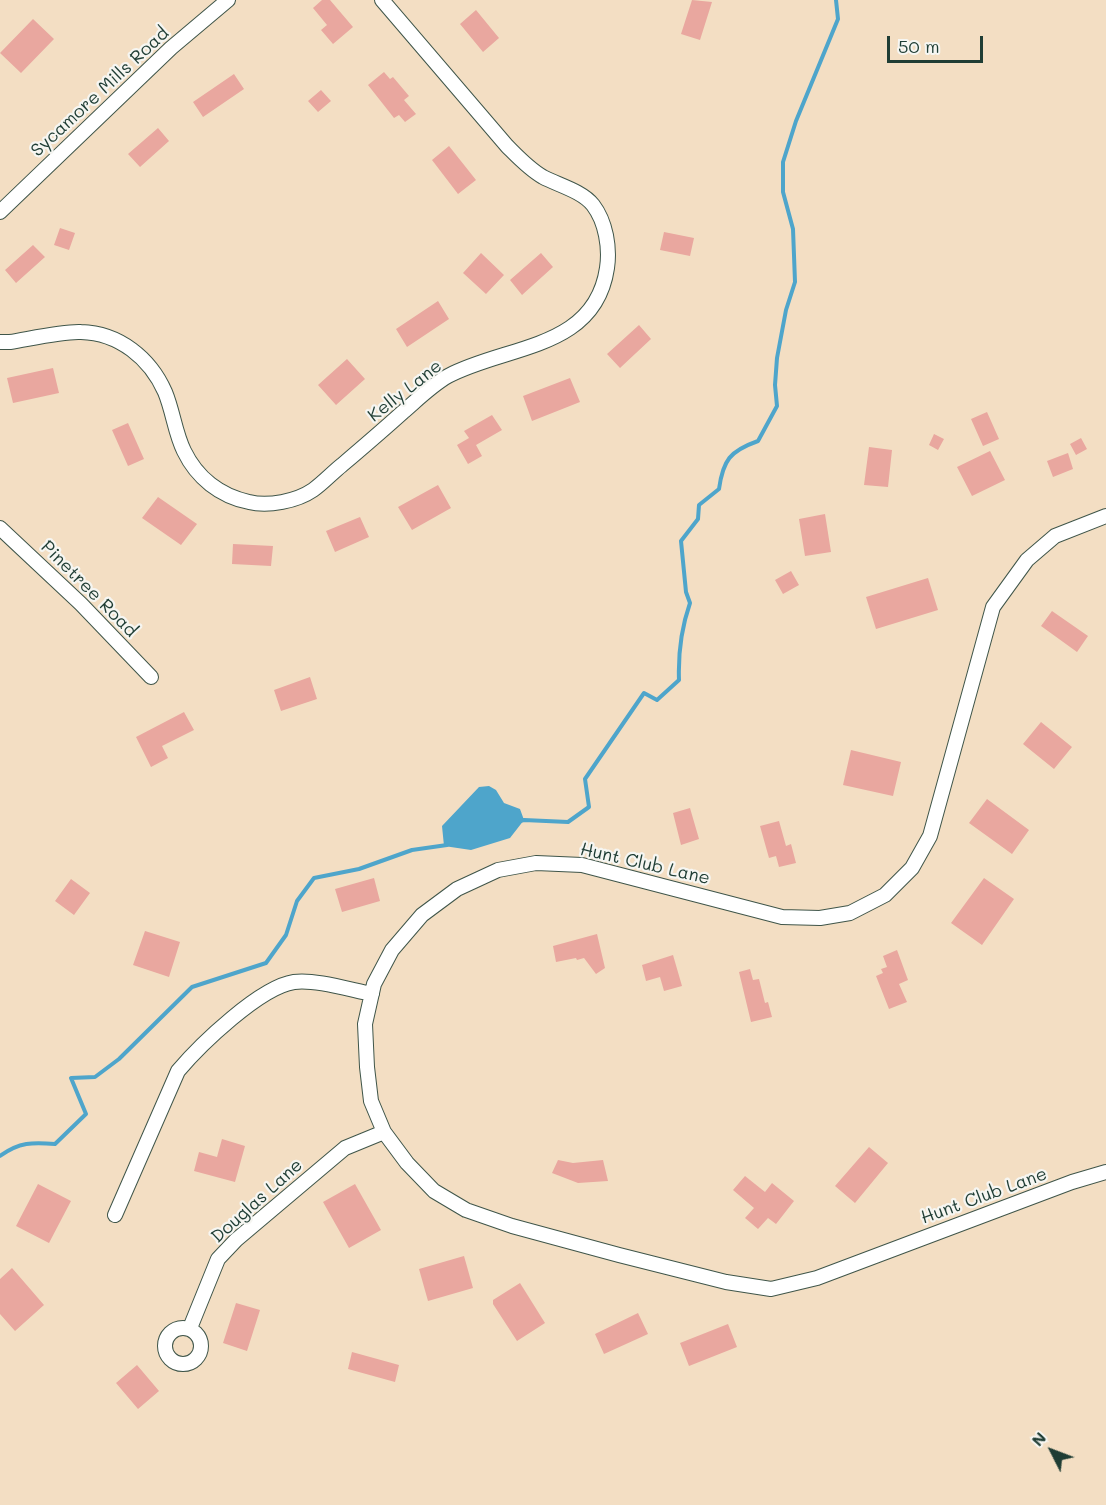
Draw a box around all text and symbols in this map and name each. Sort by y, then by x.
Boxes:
street label: Sycamore Mills Road [27,23,173,161]
scale bar [890,24,986,62]
text: 50 m [898,34,940,58]
street label: Kelly Lane [364,355,446,427]
street label: Pinetree Road [36,536,142,642]
street label: Hunt Club Lane [578,839,712,889]
street label: Douglas Lane [207,1154,307,1248]
street label: Hunt Club Lane [918,1163,1050,1229]
north arrow [1022,1421,1082,1481]
text: N [1026,1427,1050,1450]

